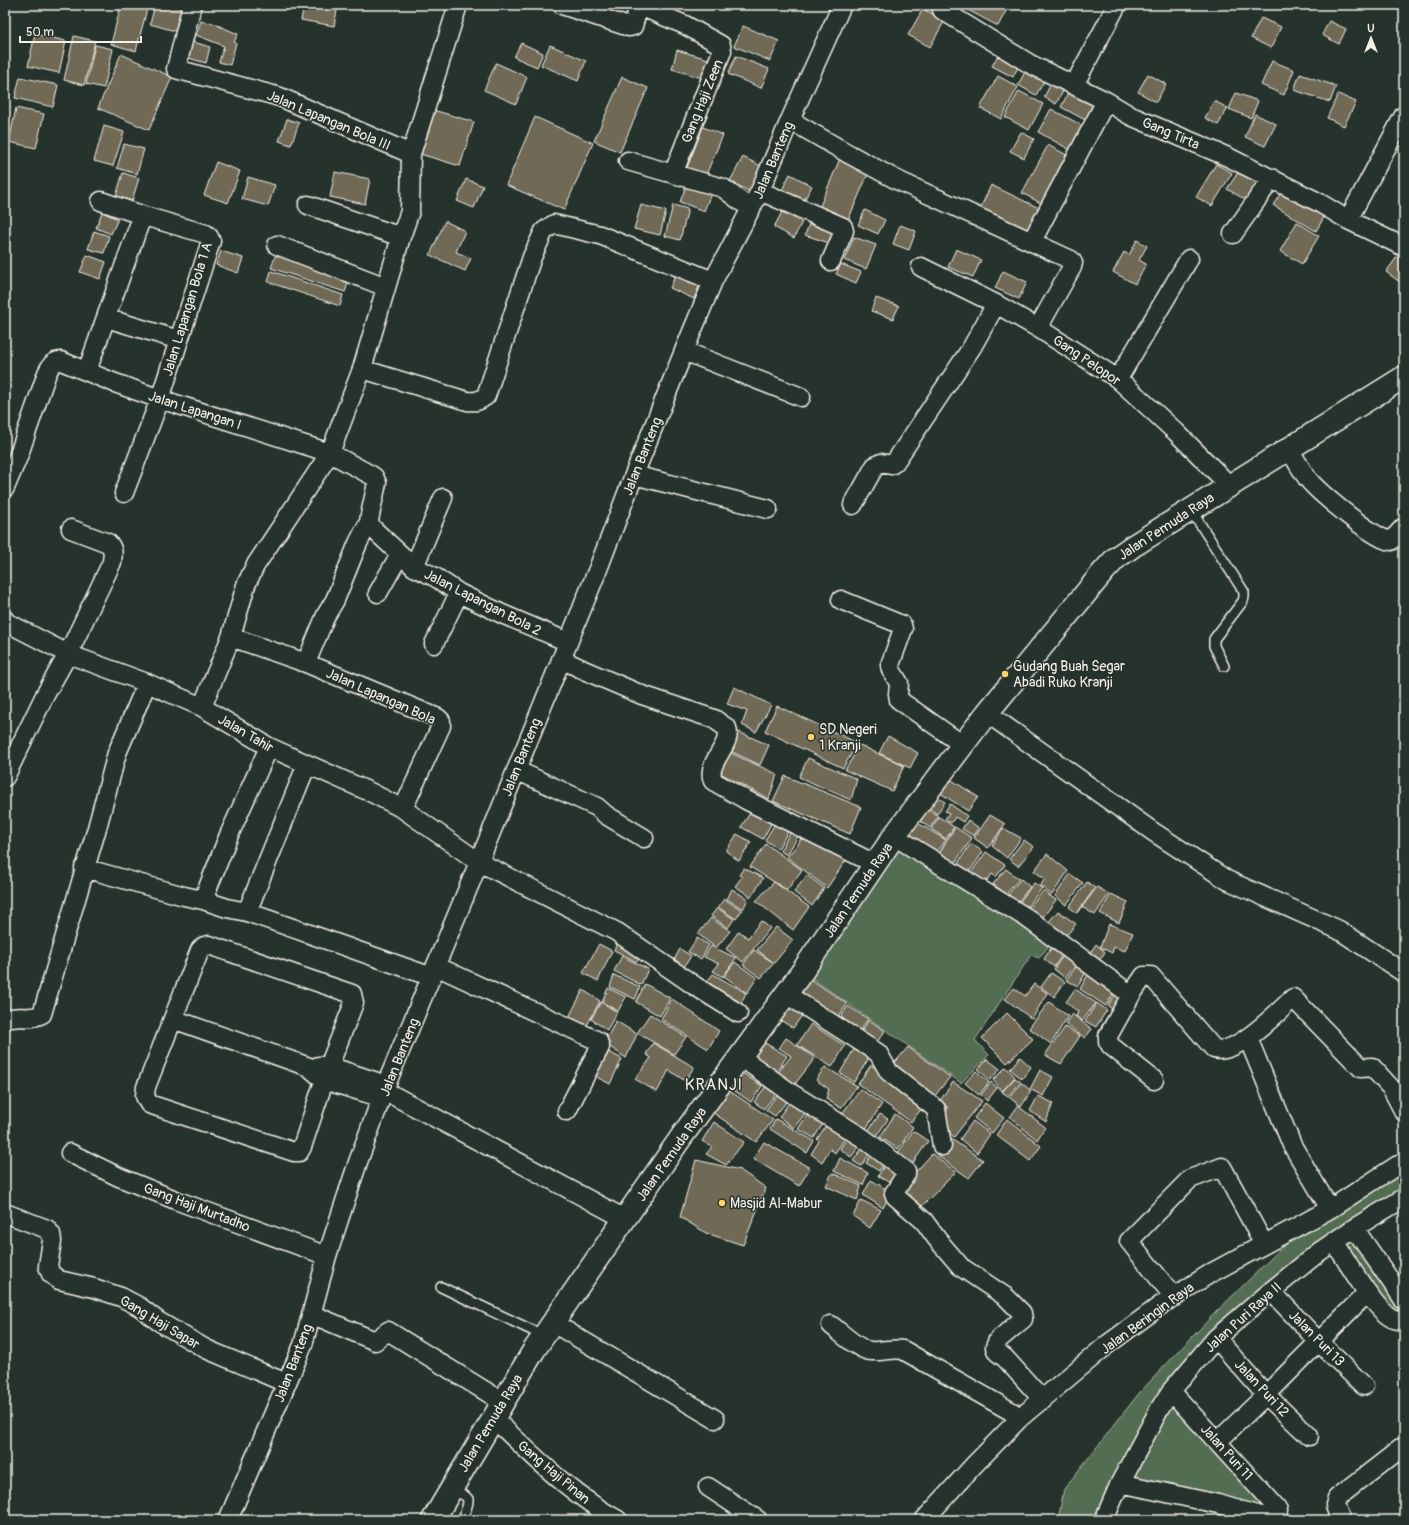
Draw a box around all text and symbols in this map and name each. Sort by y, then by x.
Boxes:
scale bar [20,18,141,44]
north arrow [1351,18,1391,58]
text: U [1367,22,1375,35]
text: 50 m [26,25,54,40]
street label: Gang Haji Zeen [678,57,727,145]
street label: Jalan Lapangan Bola III [264,87,393,154]
street label: Gang Tirta [1140,114,1202,153]
street label: Jalan Banteng [749,119,797,202]
street label: Jalan Lapangan Bola 1 A [159,240,216,378]
street label: Gang Pelopor [1050,332,1124,389]
street label: Jalan Lapangan I [146,387,243,433]
street label: Jalan Banteng [619,415,666,498]
street label: Jalan Pemuda Raya [1115,489,1217,564]
street label: Jalan Lapangan Bola 2 [421,566,544,639]
place label: Gudang Buah Segar Abadi Ruko Kranji [1013,658,1125,691]
street label: Jalan Lapangan Bola [323,665,438,728]
marker: Gudang Buah Segar Abadi Ruko Kranji [1000,669,1010,679]
street label: Jalan Tahir [215,711,277,756]
street label: Jalan Banteng [498,716,545,799]
place label: SD Negeri 1 Kranji [819,721,877,754]
marker: SD Negeri 1 Kranji [806,732,816,742]
street label: Jalan Pemuda Raya [820,839,897,941]
street label: Jalan Banteng [376,1016,423,1099]
district label: KRANJI [685,1075,743,1095]
street label: Jalan Pemuda Raya [633,1104,710,1205]
street label: Gang Haji Murtadho [141,1179,253,1236]
place label: Masjid Al-Mabur [730,1195,822,1212]
marker: Masjid Al-Mabur [717,1198,727,1208]
street label: Jalan Beringin Raya [1097,1279,1197,1358]
street label: Jalan Puri Raya II [1202,1279,1285,1356]
street label: Gang Haji Sapar [117,1292,203,1353]
street label: Jalan Puri 13 [1285,1307,1348,1370]
street label: Jalan Banteng [271,1322,316,1405]
street label: Jalan Puri 12 [1231,1356,1293,1421]
street label: Jalan Pemuda Raya [455,1371,526,1475]
street label: Jalan Puri 11 [1197,1421,1256,1484]
street label: Gang Haji Pinan [514,1437,593,1508]

